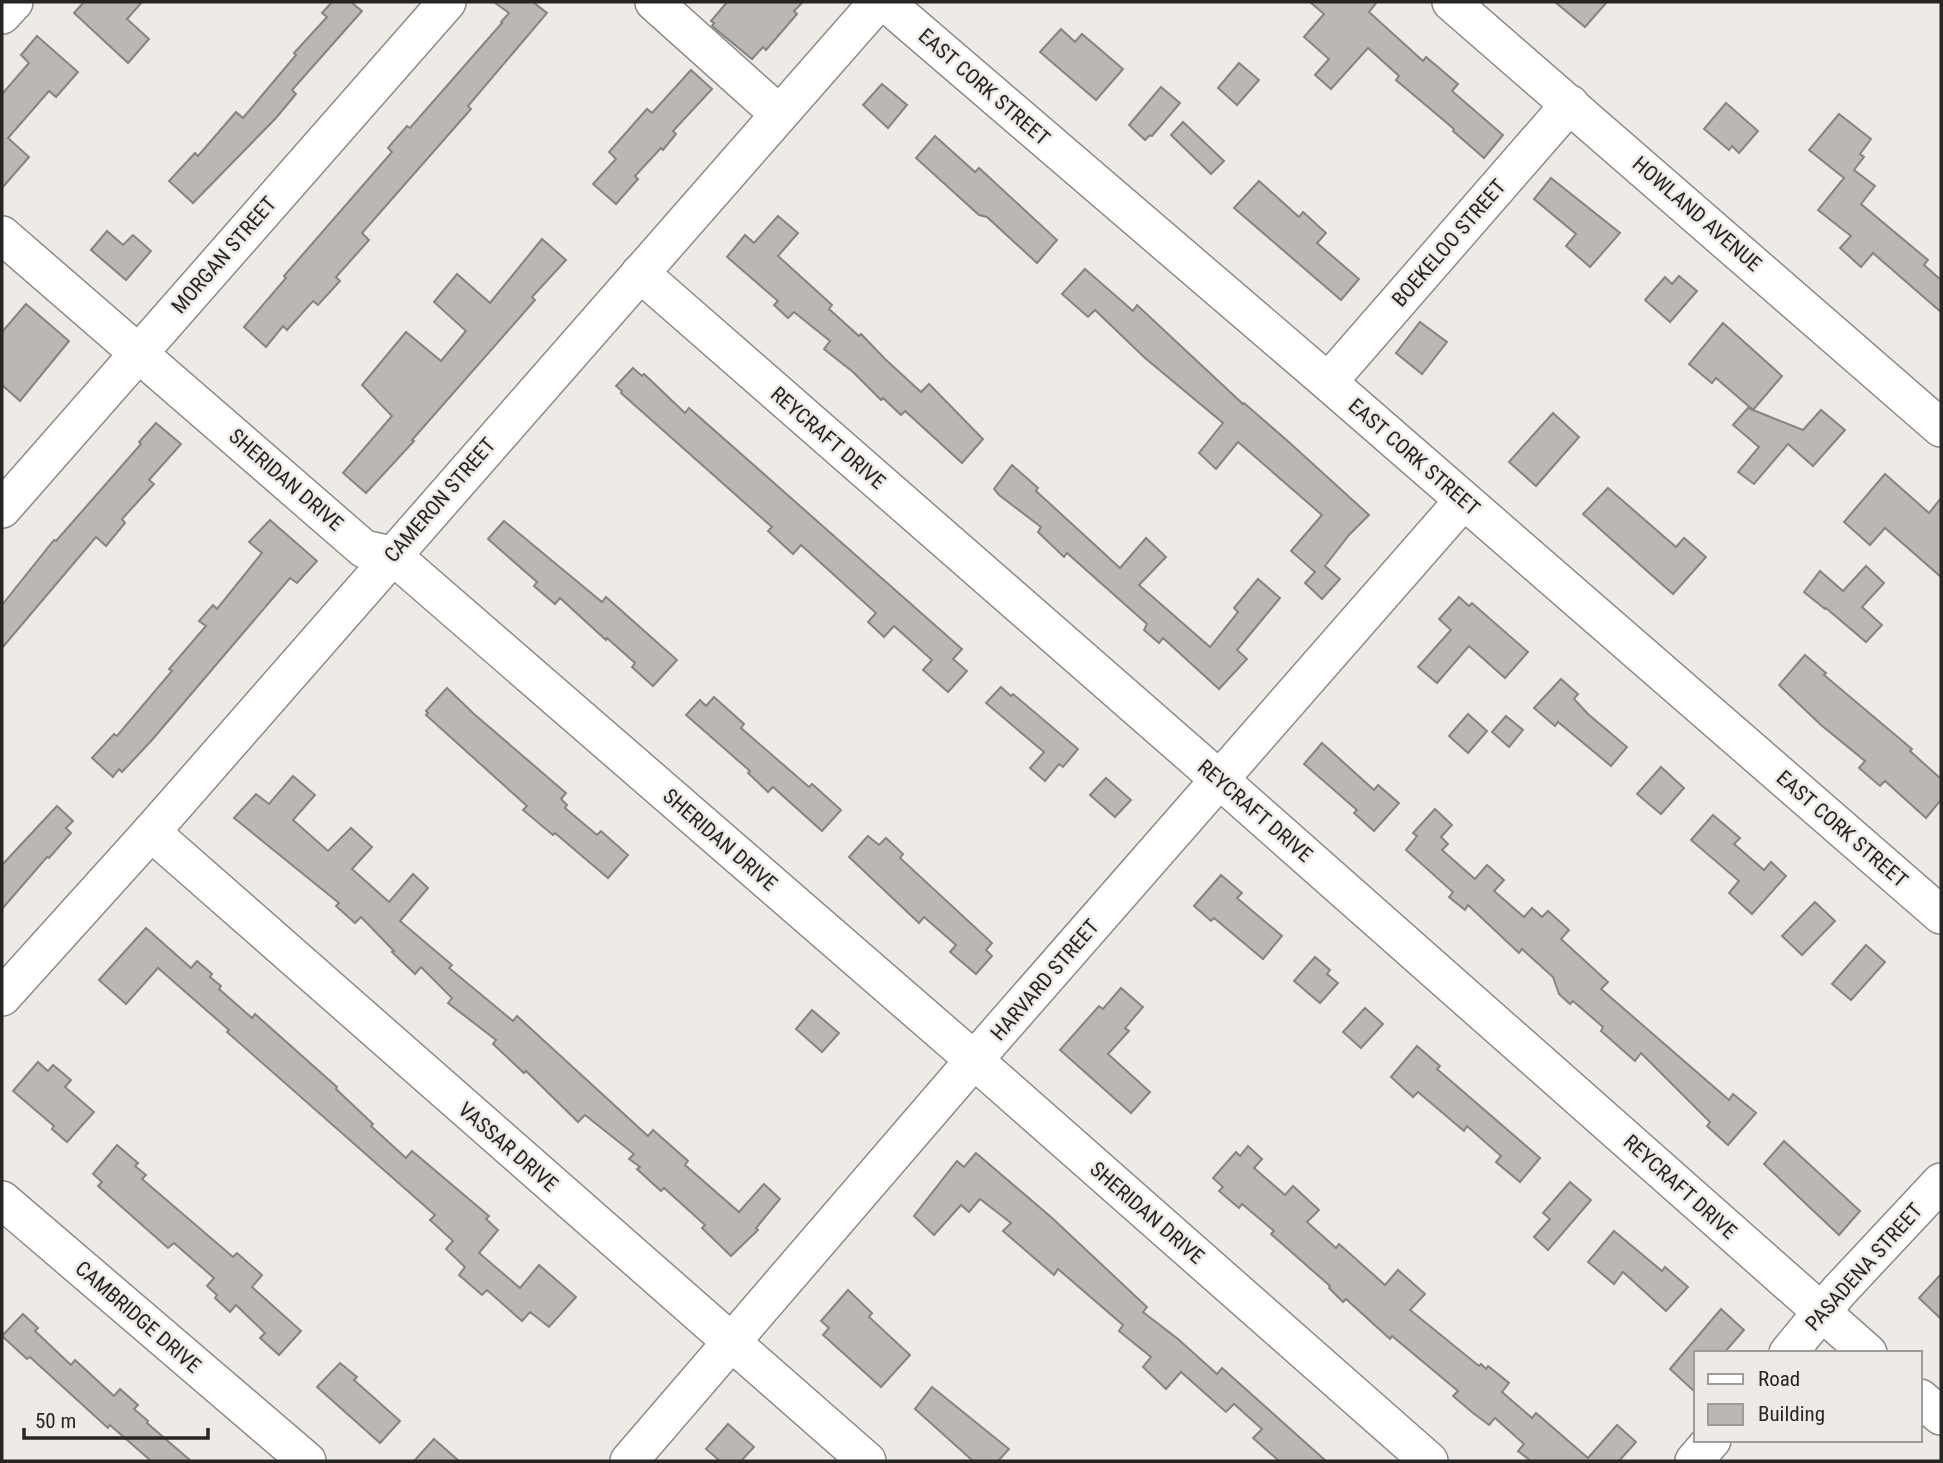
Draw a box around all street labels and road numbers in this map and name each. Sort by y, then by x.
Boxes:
street label: EAST CORK STREET [914,24,1054,150]
street label: HOWLAND AVENUE [1628,152,1766,276]
street label: BOEKELOO STREET [1387,174,1511,312]
street label: MORGAN STREET [167,192,281,318]
street label: REYCRAFT DRIVE [766,382,890,494]
street label: EAST CORK STREET [1344,394,1484,520]
street label: SHERIDAN DRIVE [224,424,348,536]
street label: CAMERON STREET [379,433,501,567]
street label: REYCRAFT DRIVE [1193,755,1317,867]
street label: EAST CORK STREET [1772,766,1912,892]
street label: SHERIDAN DRIVE [658,784,782,896]
street label: HARVARD STREET [986,915,1104,1045]
street label: VASSAR DRIVE [454,1097,562,1197]
street label: REYCRAFT DRIVE [1619,1130,1741,1244]
street label: SHERIDAN DRIVE [1085,1157,1209,1269]
street label: PASADENA STREET [1801,1198,1927,1336]
street label: CAMBRIDGE DRIVE [71,1256,205,1378]

